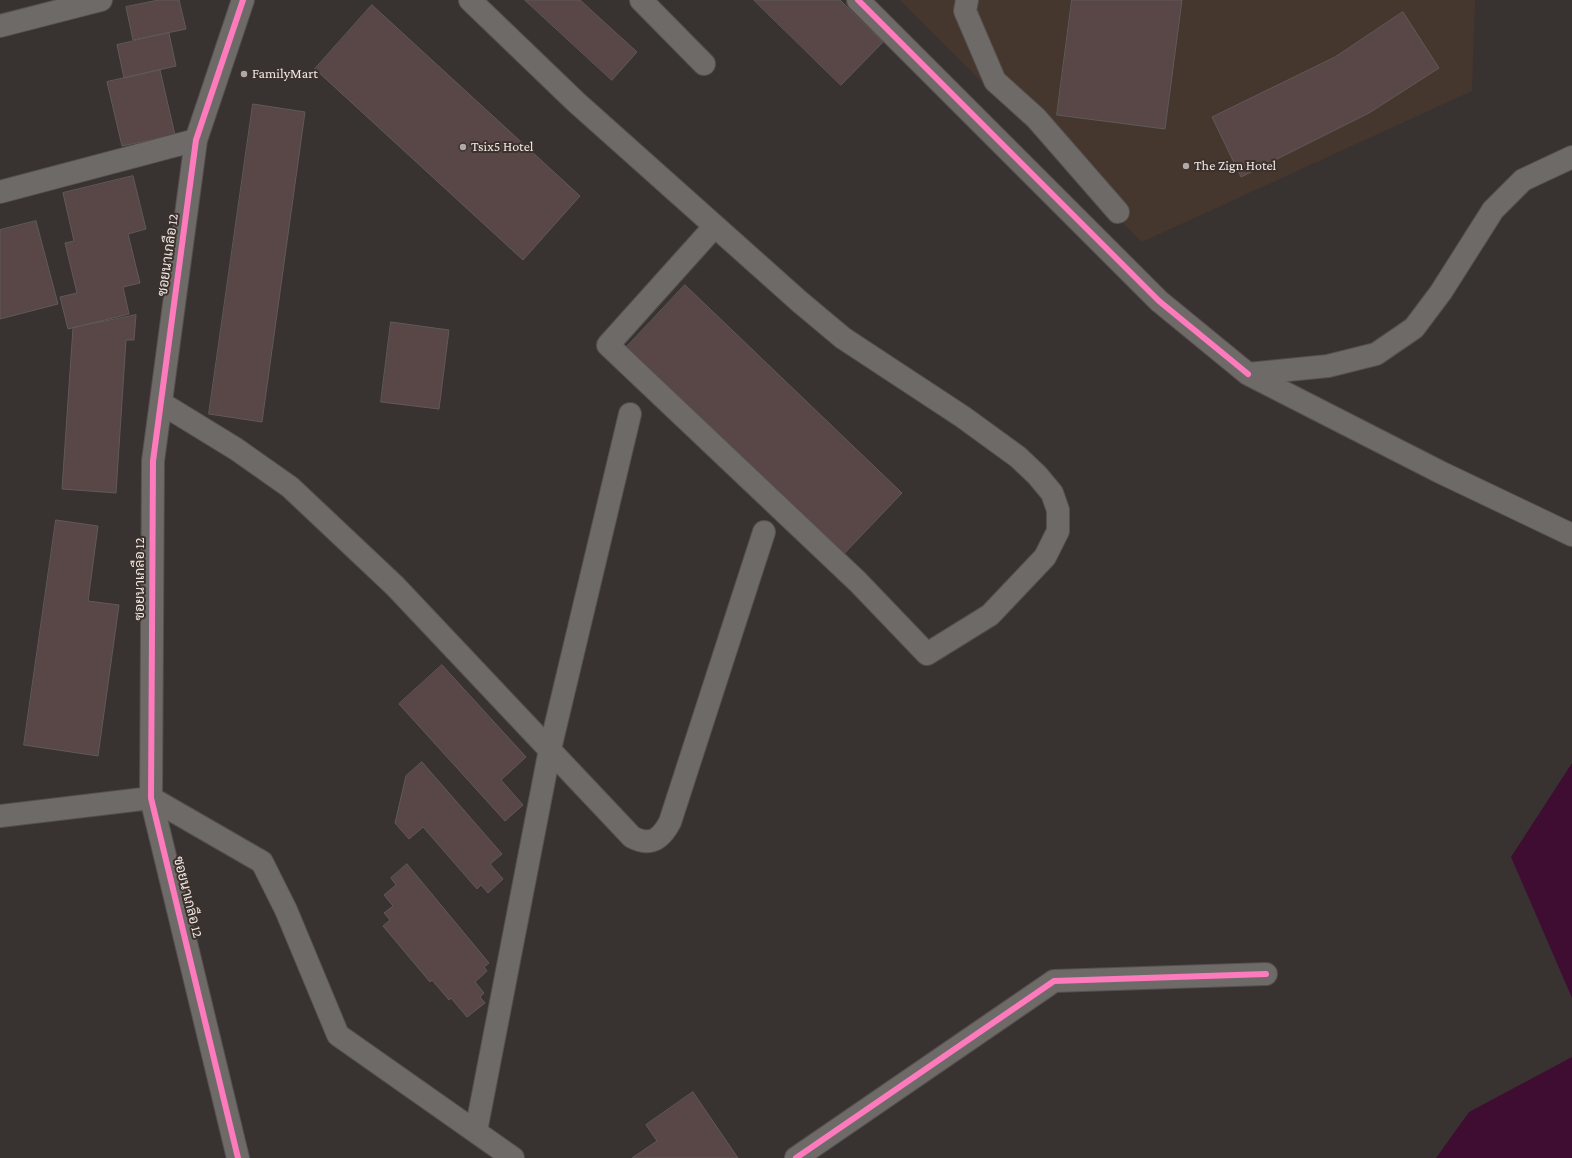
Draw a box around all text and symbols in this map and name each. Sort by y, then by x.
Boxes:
place label: FamilyMart [252,66,318,82]
marker: FamilyMart [239,69,249,79]
place label: Tsix5 Hotel [471,139,533,155]
marker: Tsix5 Hotel [458,142,468,152]
place label: The Zign Hotel [1194,158,1276,174]
marker: The Zign Hotel [1181,161,1191,171]
street label: ซอยนาเกลือ 12 [154,213,182,297]
street label: ซอยนาเกลือ 12 [132,537,148,621]
street label: ซอยนาเกลือ 12 [170,855,206,939]

